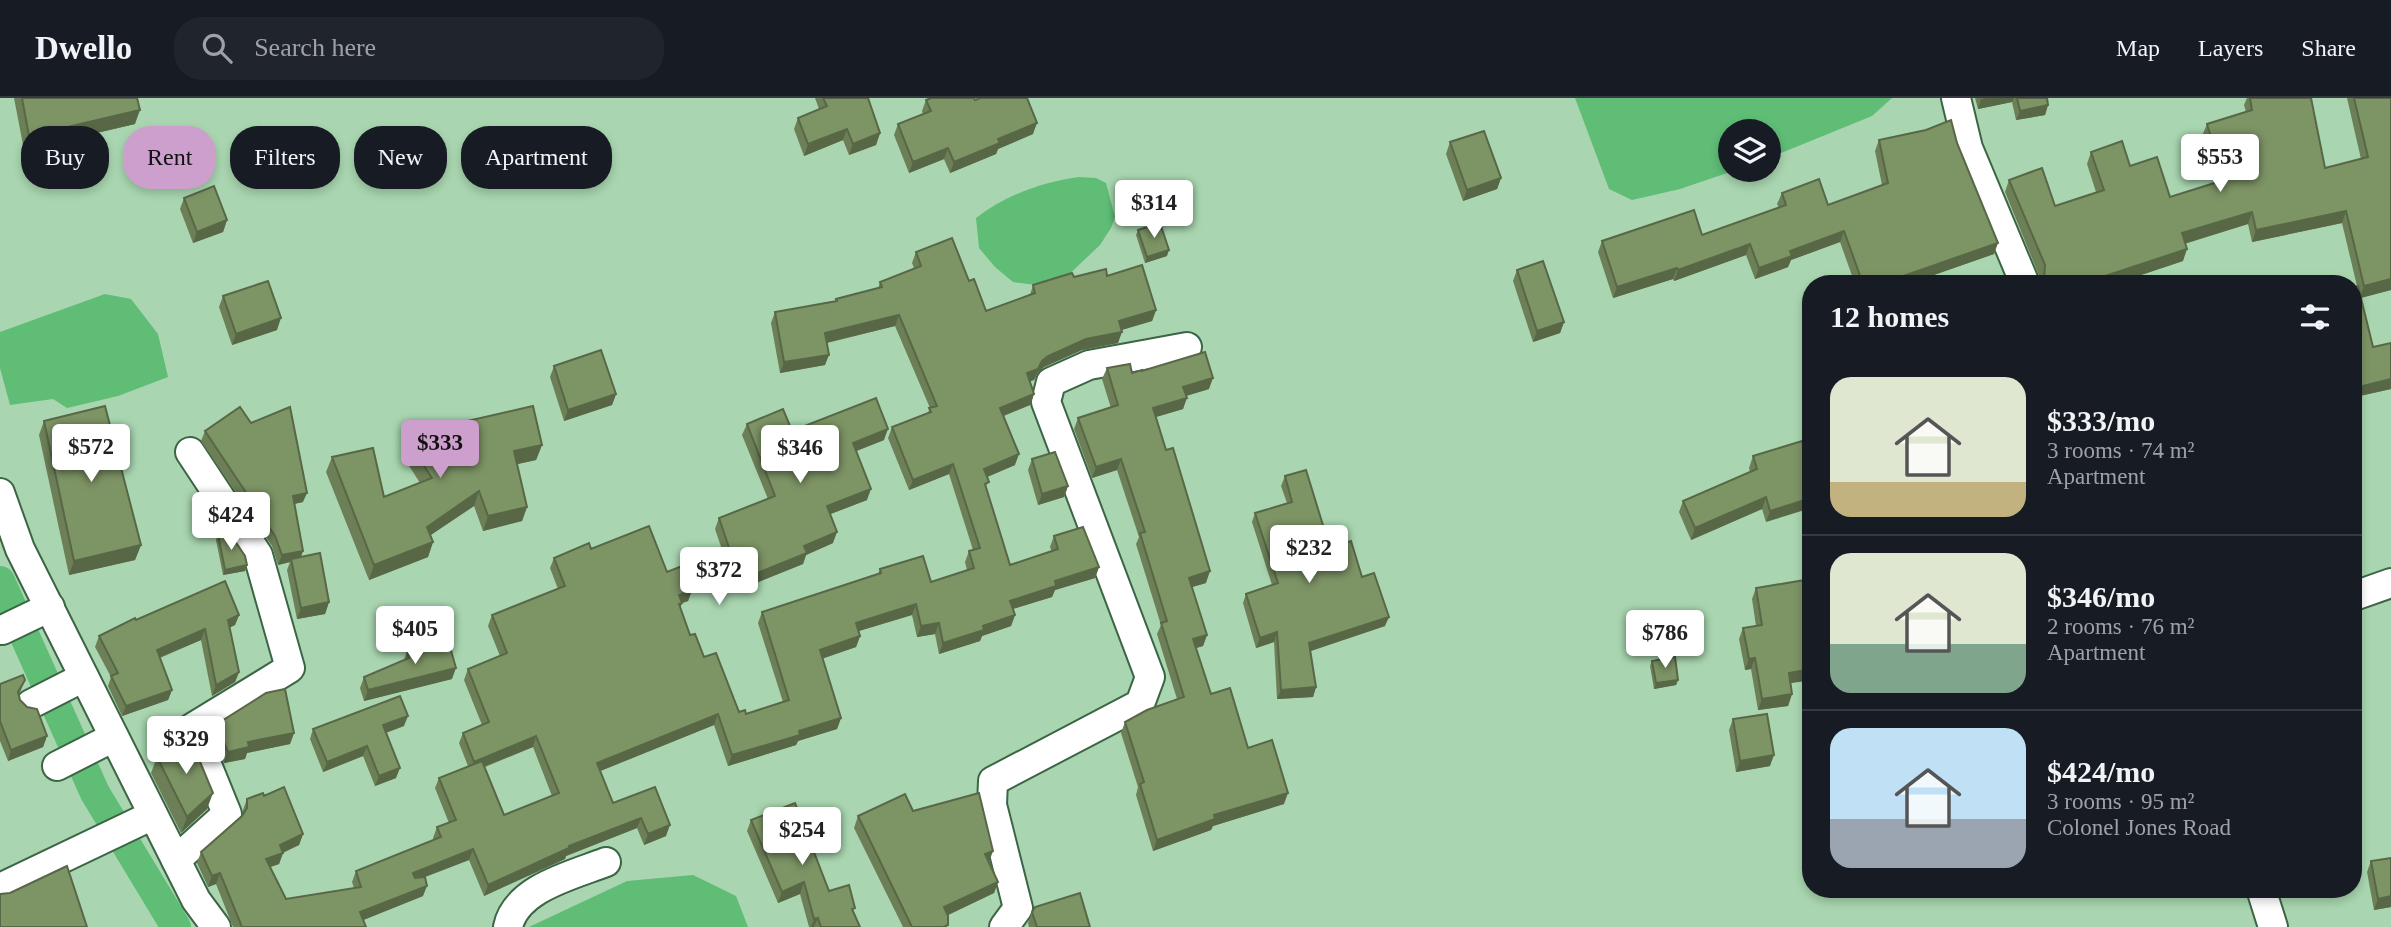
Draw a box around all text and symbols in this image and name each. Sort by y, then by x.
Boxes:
search box [174,17,664,80]
icon: search [198,29,236,67]
text: Dwello [35,30,132,66]
text: Search here [254,33,376,62]
text: Map [2116,35,2160,61]
text: Layers [2198,35,2263,61]
text: Share [2301,35,2356,61]
map controls [1718,119,1781,182]
button: layers [1718,119,1781,182]
chip: Buy [21,126,109,189]
chip: Rent [123,126,216,189]
chip: Filters [230,126,340,189]
chip: New [354,126,447,189]
chip: Apartment [461,126,612,189]
pin: $553 [2179,134,2261,194]
text: $553 [2197,144,2243,169]
pin: $314 [1113,180,1195,240]
text: $314 [1131,190,1177,215]
icon: filters [2296,298,2334,336]
text: 12 homes [1830,300,1949,333]
text: $333/mo [2047,404,2155,437]
icon: home [1886,405,1970,489]
pin: $333 [399,420,481,480]
pin: $572 [50,424,132,484]
pin: $346 [759,426,841,485]
text: $333 [417,430,463,455]
text: $572 [68,434,114,459]
text: $346 [777,435,823,460]
text: 3 rooms · 74 m² [2047,438,2194,463]
text: Apartment [2047,464,2145,489]
pin: $424 [190,492,272,552]
text: $424 [208,502,254,527]
pin: $232 [1268,526,1350,585]
text: $232 [1286,535,1332,560]
pin: $372 [678,547,760,607]
text: $372 [696,557,742,582]
text: $346/mo [2047,580,2155,613]
icon: home [1886,581,1970,665]
pin: $405 [374,606,456,666]
pin: $786 [1624,610,1706,670]
text: 2 rooms · 76 m² [2047,614,2194,639]
text: $405 [392,616,438,641]
text: $786 [1642,620,1688,645]
text: Apartment [2047,640,2145,665]
pin: $329 [145,716,227,776]
text: $329 [163,726,209,751]
text: $424/mo [2047,755,2155,788]
icon: home [1886,756,1970,840]
text: 3 rooms · 95 m² [2047,789,2194,814]
pin: $254 [761,808,843,867]
text: Colonel Jones Road [2047,815,2231,840]
text: $254 [779,817,825,842]

